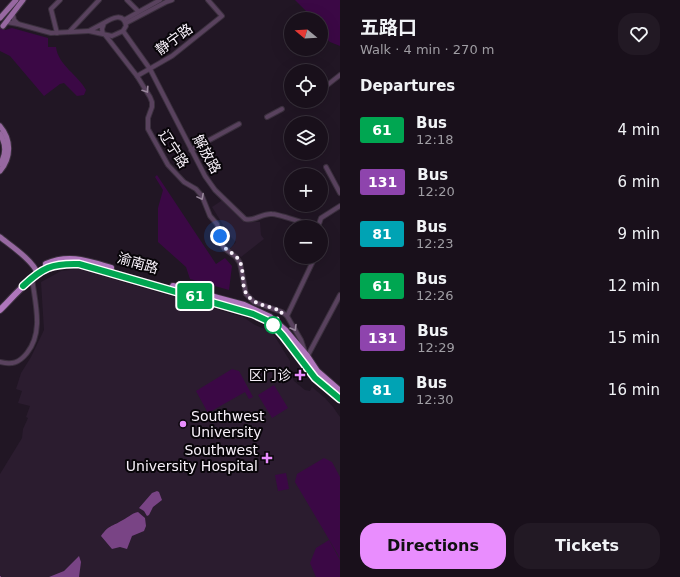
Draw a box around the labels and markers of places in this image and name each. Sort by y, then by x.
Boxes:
unlabelled marker [264,316,282,334]
place label: 区门诊 [249,367,291,383]
marker: 区门诊 [294,369,306,381]
place label: Southwest University [191,408,265,440]
marker: Southwest University [178,419,188,429]
place label: Southwest University Hospital [126,442,258,474]
marker: Southwest University Hospital [261,452,273,464]

